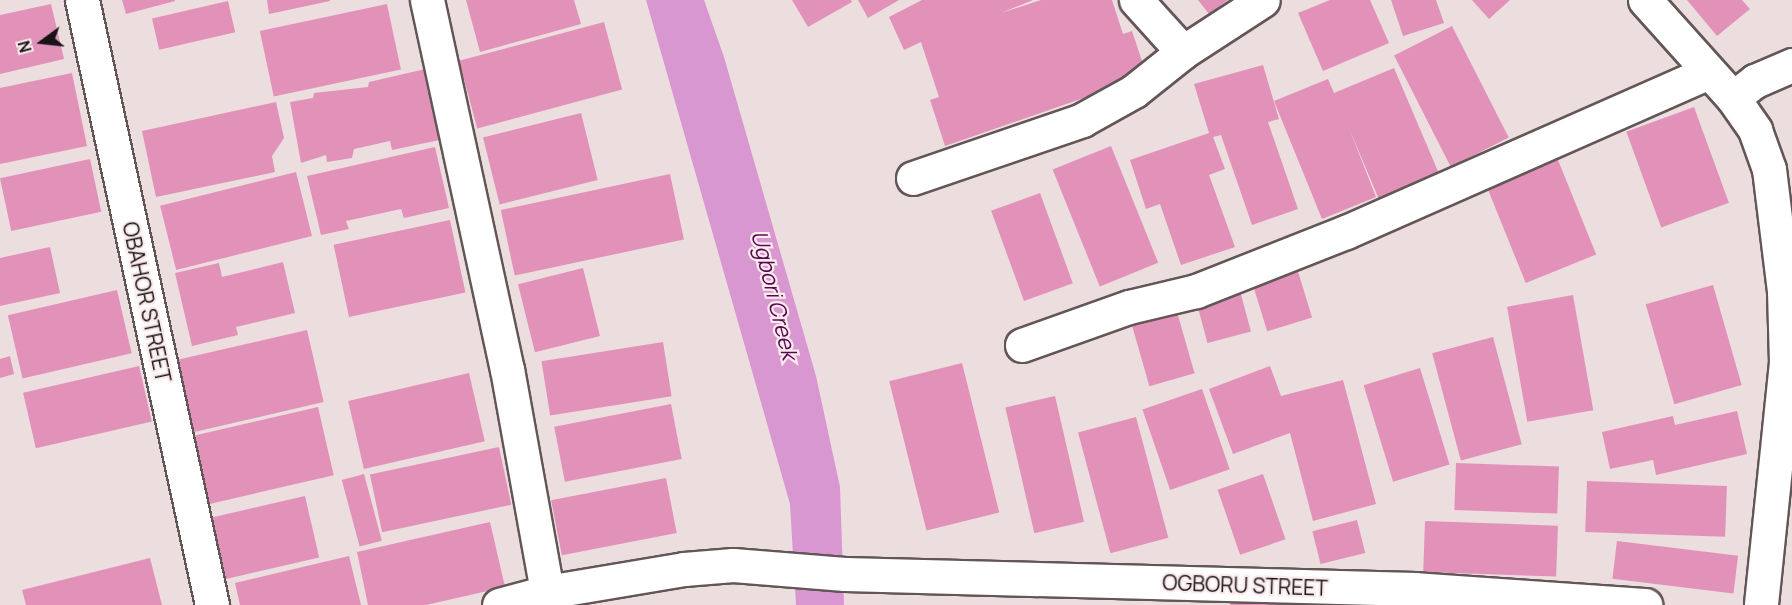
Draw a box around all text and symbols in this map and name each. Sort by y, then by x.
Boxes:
north arrow [12,12,72,72]
text: N [12,38,37,55]
street label: OBAHOR STREET [118,219,176,385]
water label: Ugbori Creek [745,228,803,362]
street label: OGBORU STREET [1162,570,1328,600]

